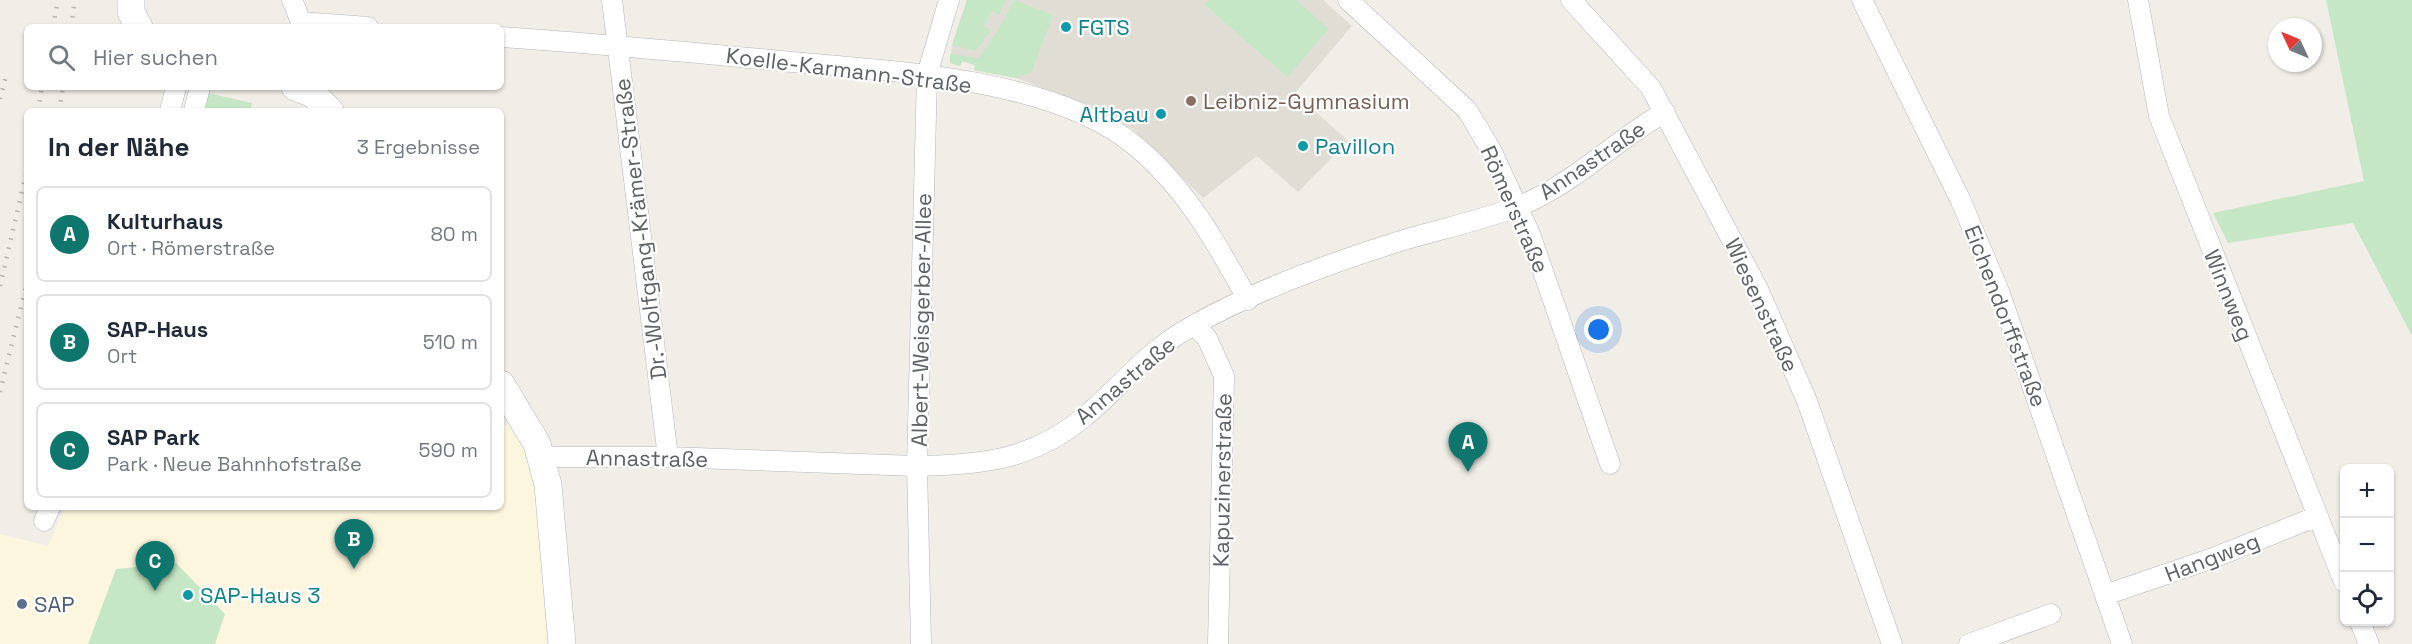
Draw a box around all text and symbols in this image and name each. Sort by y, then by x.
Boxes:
place label: FGTS [1078,13,1130,41]
north arrow [2268,18,2322,72]
marker: FGTS [1059,20,1073,34]
search box [24,24,504,90]
icon: search [45,41,78,74]
street label: Koelle-Karmann-Straße [725,41,973,99]
text: Hier suchen [93,43,218,71]
street label: Dr.-Wolfgang-Krämer-Straße [608,77,672,381]
place label: Leibniz-Gymnasium [1203,87,1410,115]
marker: Leibniz-Gymnasium [1184,94,1198,108]
place label: Altbau [1080,100,1149,128]
marker: Altbau [1154,107,1168,121]
street label: Annastraße [1533,114,1651,206]
text: In der Nähe [48,130,189,164]
place label: Pavillon [1315,132,1395,160]
text: 3 Ergebnisse [357,134,480,160]
marker: Pavillon [1296,139,1310,153]
street label: Römerstraße [1474,141,1556,277]
street label: Albert-Weisgerber-Allee [905,193,937,447]
text: Kulturhaus [107,207,223,235]
text: A [63,221,76,247]
text: 80 m [430,221,478,247]
street label: Eichendorffstraße [1958,221,2054,411]
street label: Wiesenstraße [1719,234,1805,376]
text: Ort · Römerstraße [107,235,275,261]
street label: Winnweg [2198,245,2260,345]
text: SAP-Haus [107,315,208,343]
your location [1584,315,1613,344]
text: B [63,329,76,355]
text: 510 m [423,329,478,355]
street label: Annastraße [1069,330,1181,430]
text: Ort [107,343,137,369]
street label: Kapuzinerstraße [1206,393,1238,567]
pin: A [1448,422,1488,472]
text: SAP Park [107,423,200,451]
text: C [63,437,76,463]
text: 590 m [419,437,478,463]
street label: Annastraße [586,443,708,473]
text: Park · Neue Bahnhofstraße [107,451,362,477]
map controls [2340,464,2394,626]
button: + [2340,464,2394,518]
button: − [2340,518,2394,572]
pin: B [334,520,374,569]
street label: Hangweg [2161,526,2263,588]
pin: C [136,542,174,591]
button: locate [2340,572,2394,626]
place label: SAP-Haus 3 [200,581,321,609]
marker: SAP-Haus 3 [181,588,195,602]
place label: SAP [34,590,75,618]
marker: SAP [15,597,29,611]

